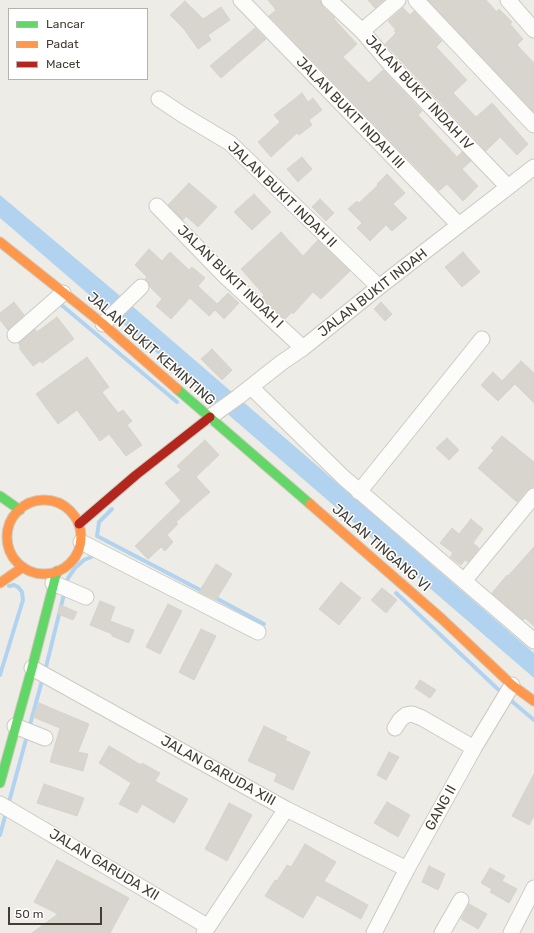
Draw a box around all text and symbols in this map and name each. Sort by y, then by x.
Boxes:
legend [8,8,148,80]
text: Lancar [46,17,84,31]
street label: JALAN BUKIT INDAH IV [362,32,476,154]
text: Padat [46,37,79,51]
street label: JALAN BUKIT INDAH III [292,54,408,172]
text: Macet [46,57,80,71]
street label: JALAN BUKIT INDAH II [224,139,340,251]
street label: JALAN BUKIT INDAH I [173,222,287,332]
street label: JALAN BUKIT INDAH [315,245,431,341]
street label: JALAN BUKIT KEMINTING [84,289,218,409]
street label: JALAN TINGANG VI [328,501,434,595]
street label: JALAN GARUDA XIII [158,732,278,810]
street label: GANG II [422,782,460,834]
street label: JALAN GARUDA XII [46,826,162,904]
scale bar [10,899,104,925]
text: 50 m [15,907,43,921]

